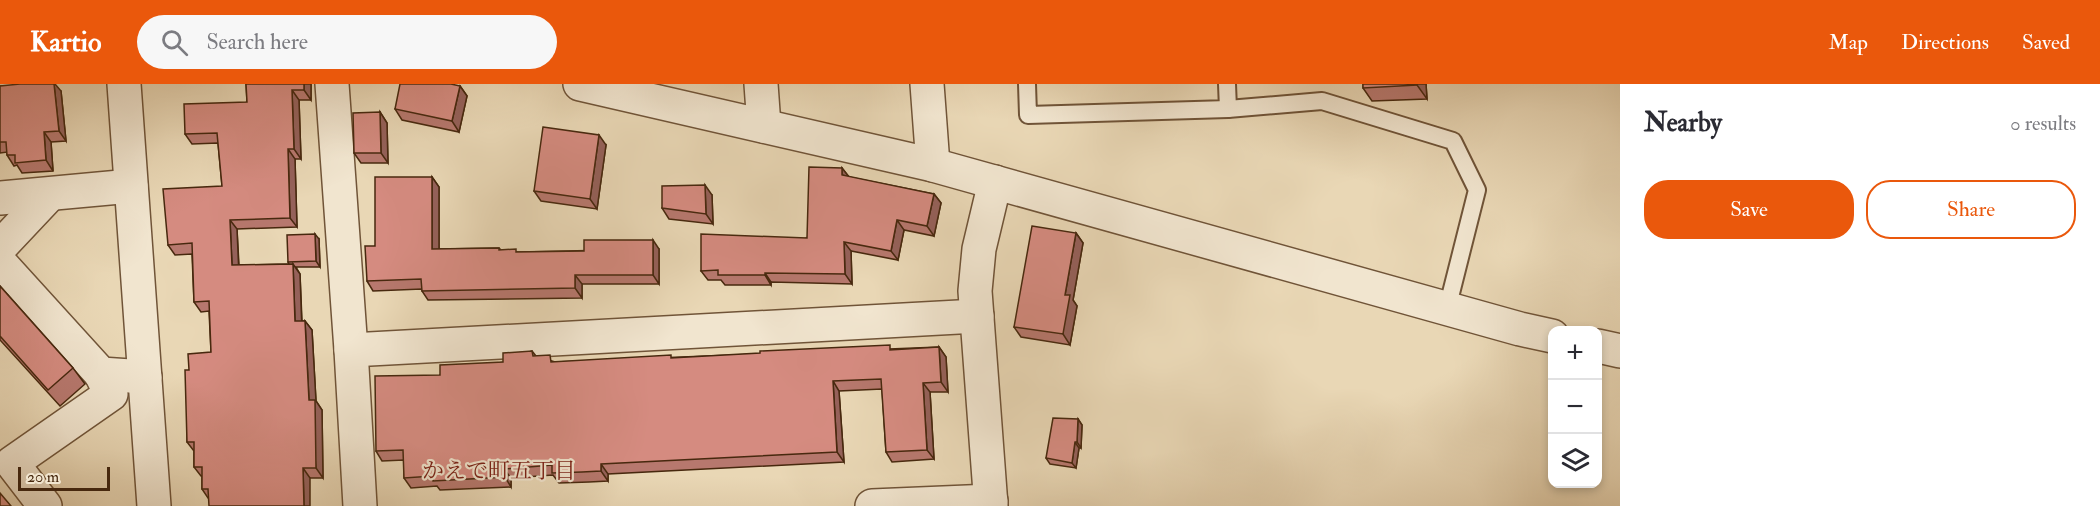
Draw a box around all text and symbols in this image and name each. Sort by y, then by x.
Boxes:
search box [137,15,557,69]
text: Kartio [30,25,101,60]
icon: search [158,26,191,59]
text: Search here [206,28,308,56]
text: Map [1828,29,1868,56]
text: Directions [1901,29,1989,56]
text: Saved [2022,29,2070,56]
text: Nearby [1644,107,1722,139]
text: 0 results [2010,111,2076,136]
button: Save [1644,180,1854,239]
button: Share [1866,180,2076,239]
map controls [1548,326,1602,488]
button: + [1548,326,1602,380]
button: − [1548,380,1602,434]
button: layers [1548,434,1602,488]
district label: かえで町五丁目 [422,457,576,485]
scale bar [18,464,110,492]
text: 20 m [27,467,59,487]

